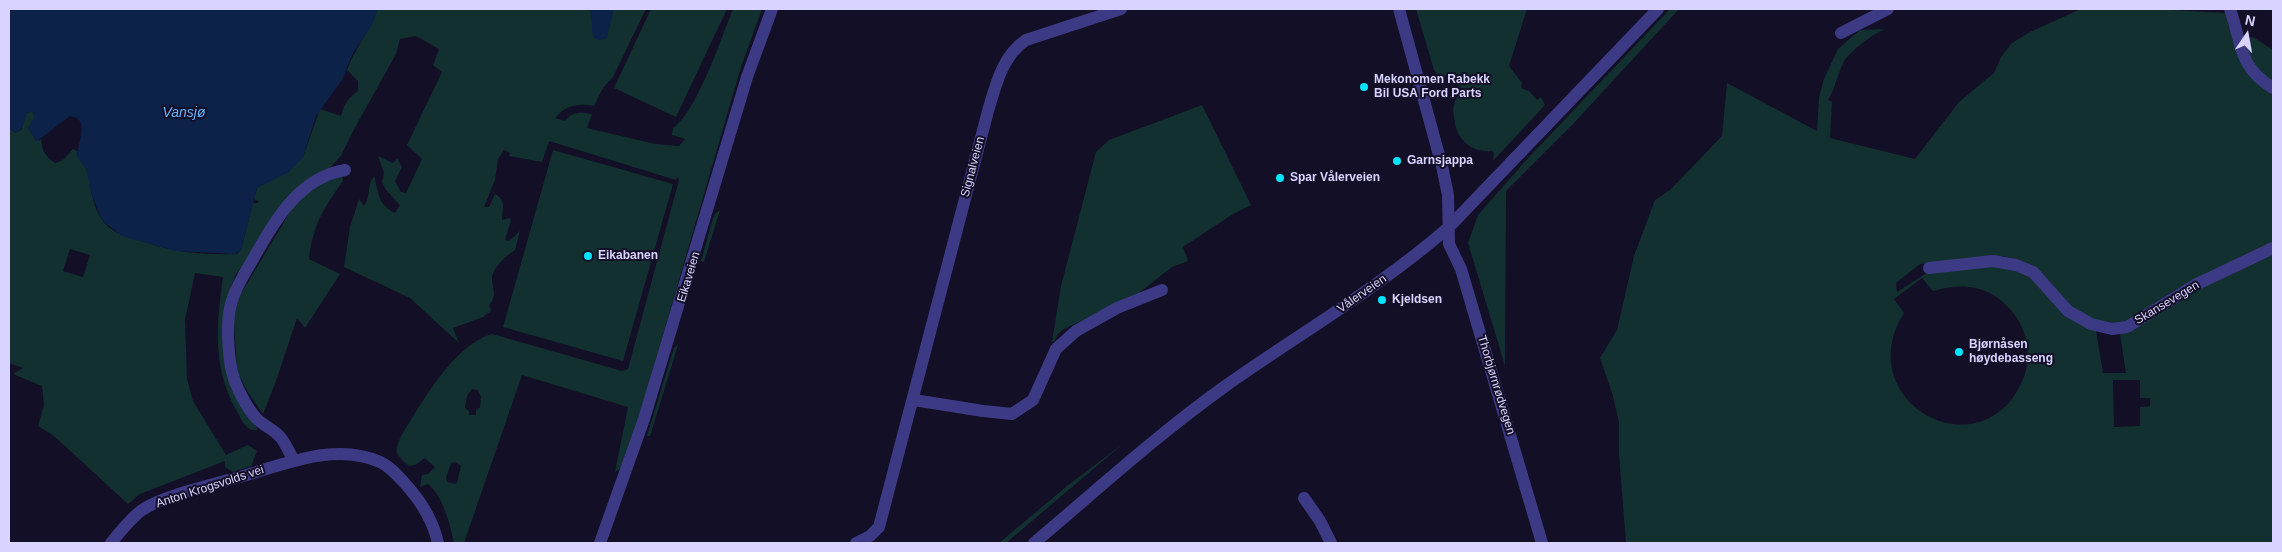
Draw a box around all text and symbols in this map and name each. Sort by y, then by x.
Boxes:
north arrow [2222,10,2272,60]
text: N [2244,11,2257,29]
place label: Mekonomen Rabekk Bil USA Ford Parts [1374,73,1490,101]
marker: Mekonomen Rabekk Bil USA Ford Parts [1358,81,1370,93]
water label: Vansjø [162,105,206,121]
street label: Signalveien [958,135,988,199]
place label: Garnsjappa [1407,154,1473,168]
marker: Garnsjappa [1391,155,1403,167]
place label: Spar Vålerveien [1290,171,1380,185]
marker: Spar Vålerveien [1274,172,1286,184]
place label: Eikabanen [598,249,658,263]
marker: Eikabanen [582,250,594,262]
street label: Eikaveien [675,250,703,304]
street label: Vålerveien [1335,272,1389,316]
street label: Skansevegen [2132,278,2202,328]
place label: Kjeldsen [1392,293,1442,307]
marker: Kjeldsen [1376,294,1388,306]
street label: Thorbjørnrødvegen [1474,334,1518,436]
place label: Bjørnåsen høydebasseng [1969,338,2053,366]
marker: Bjørnåsen høydebasseng [1953,346,1965,358]
street label: Anton Krogsvolds vei [154,463,266,511]

